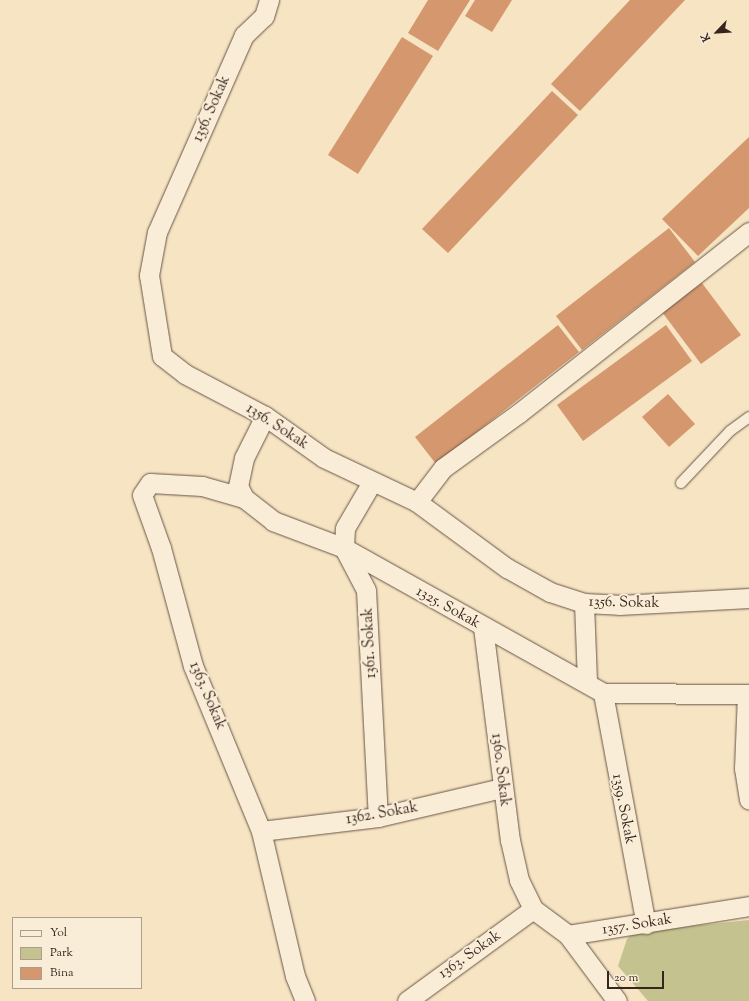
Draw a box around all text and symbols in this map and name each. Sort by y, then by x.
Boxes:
north arrow [697,12,737,52]
text: K [697,30,715,44]
street label: 1356. Sokak [189,73,235,145]
street label: 1356. Sokak [242,400,312,454]
street label: 1325. Sokak [413,583,483,633]
street label: 1356. Sokak [588,593,660,613]
street label: 1361. Sokak [359,607,381,679]
street label: 1363. Sokak [185,659,229,733]
street label: 1360. Sokak [487,733,513,807]
street label: 1359. Sokak [607,772,639,846]
street label: 1362. Sokak [345,799,419,829]
street label: 1357. Sokak [601,911,673,939]
legend [12,917,142,989]
text: Yol [50,924,67,942]
street label: 1363. Sokak [435,927,505,983]
text: Park [50,944,73,962]
scale bar [609,963,666,989]
text: Bina [50,964,74,982]
text: 20 m [614,969,638,987]

